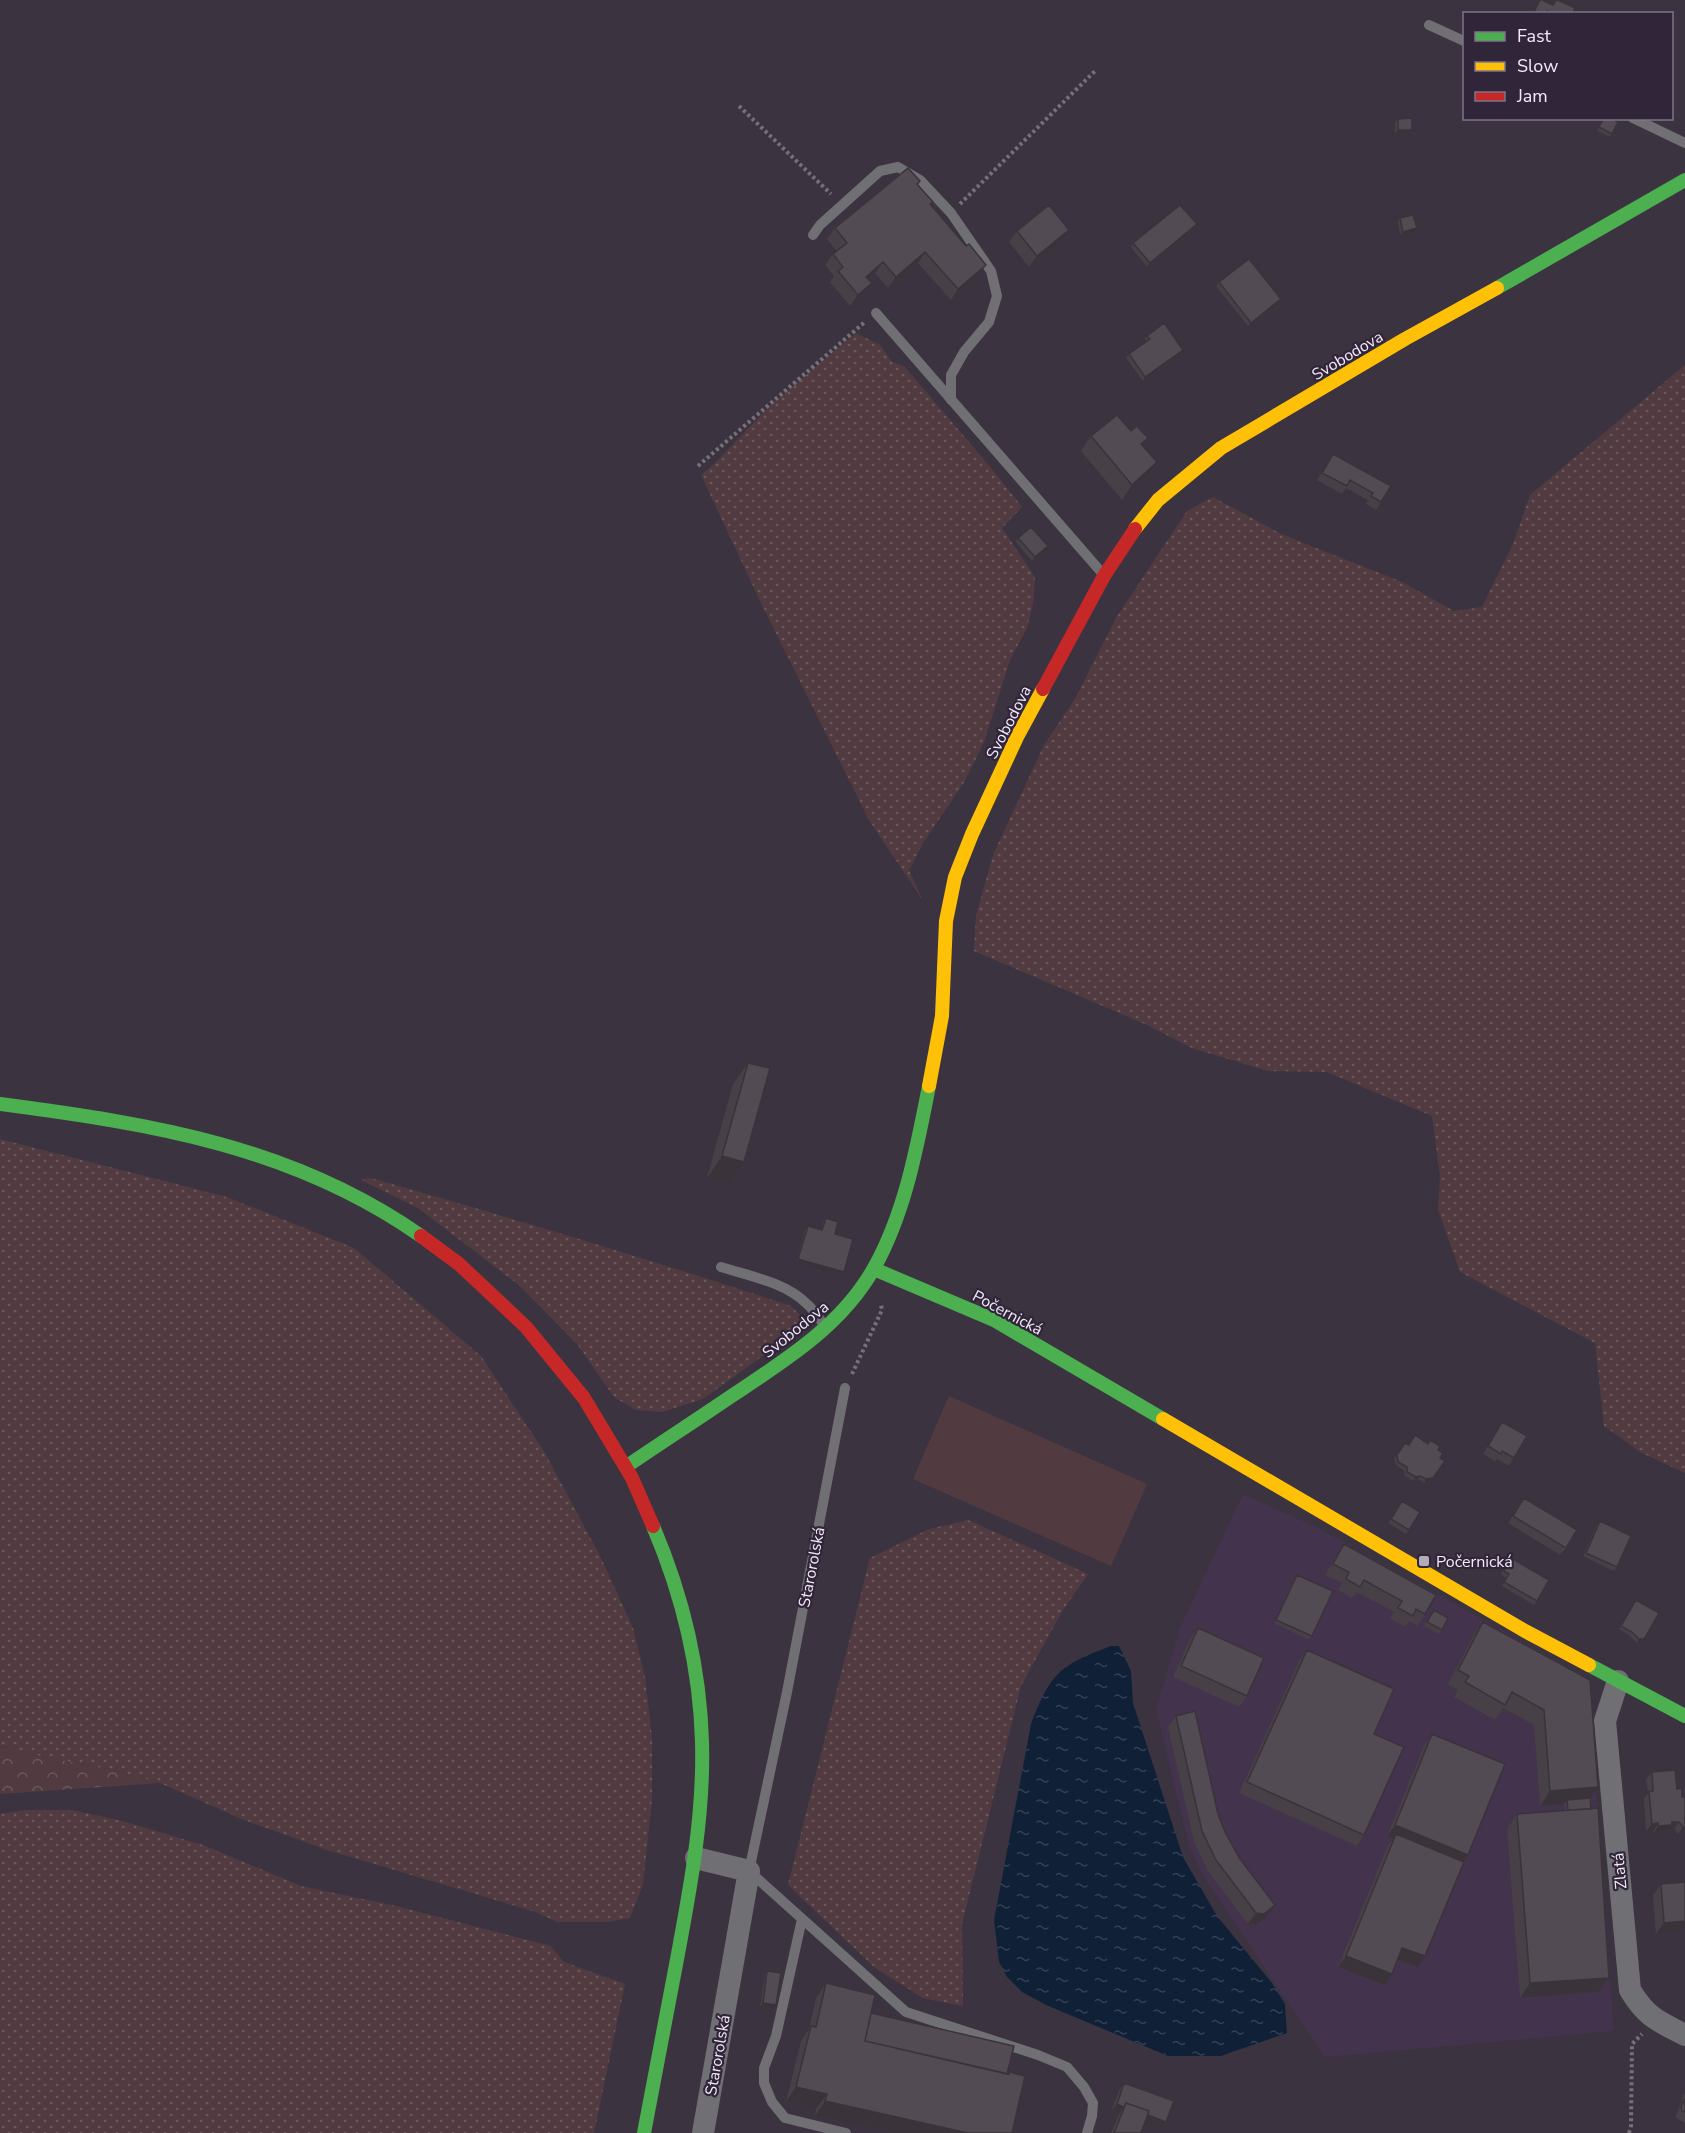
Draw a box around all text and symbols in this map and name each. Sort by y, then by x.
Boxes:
legend [1463,12,1673,120]
text: Fast [1517,24,1552,48]
text: Slow [1517,54,1558,78]
text: Jam [1516,84,1548,108]
street label: Svobodova [1308,326,1387,386]
street label: Svobodova [981,682,1037,763]
street label: Počernická [968,1285,1047,1341]
street label: Svobodova [758,1296,834,1363]
street label: Starorolská [793,1525,831,1609]
place label: Počernická [1436,1551,1513,1573]
marker: Počernická [1417,1554,1431,1568]
street label: Zlatá [1607,1852,1633,1890]
street label: Starorolská [700,2013,736,2097]

